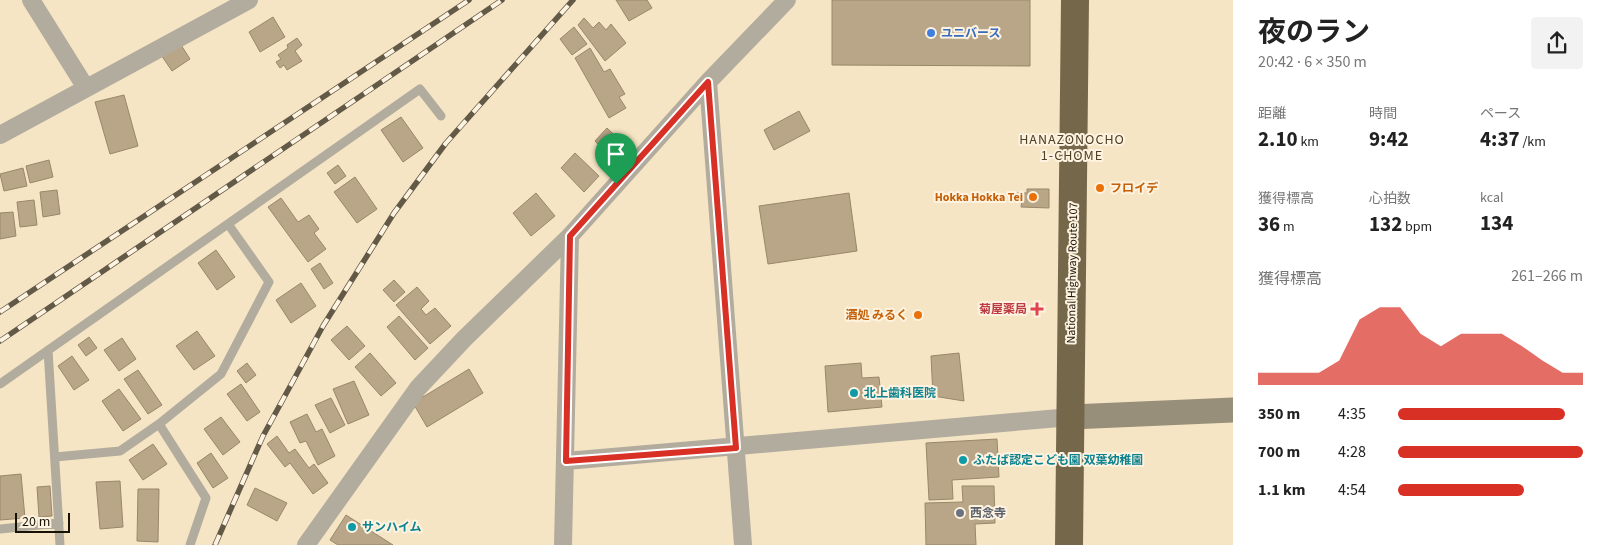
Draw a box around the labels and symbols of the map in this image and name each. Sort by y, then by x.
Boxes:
place label: ユニバース [941,25,1000,42]
marker: ユニバース [925,27,937,39]
district label: HANAZONOCHO 1-CHOME [1019,130,1125,166]
pin [595,133,637,184]
place label: フロイデ [1110,180,1159,197]
marker: フロイデ [1094,182,1106,194]
place label: Hokka Hokka Tei [935,189,1023,206]
marker: Hokka Hokka Tei [1027,191,1039,203]
street label: National Highway Route 107 [1063,202,1082,344]
place label: 菊屋薬局 [979,301,1027,318]
marker: 菊屋薬局 [1031,303,1043,315]
place label: 酒処 みるく [846,307,908,324]
marker: 酒処 みるく [912,309,924,321]
place label: 北上歯科医院 [864,385,936,402]
marker: 北上歯科医院 [848,387,860,399]
place label: ふたば認定こども園 双葉幼稚園 [973,452,1143,469]
marker: ふたば認定こども園 双葉幼稚園 [957,454,969,466]
place label: 西念寺 [970,505,1006,522]
marker: 西念寺 [954,507,966,519]
scale bar [15,510,70,533]
place label: サンハイム [362,519,422,536]
marker: サンハイム [346,521,358,533]

